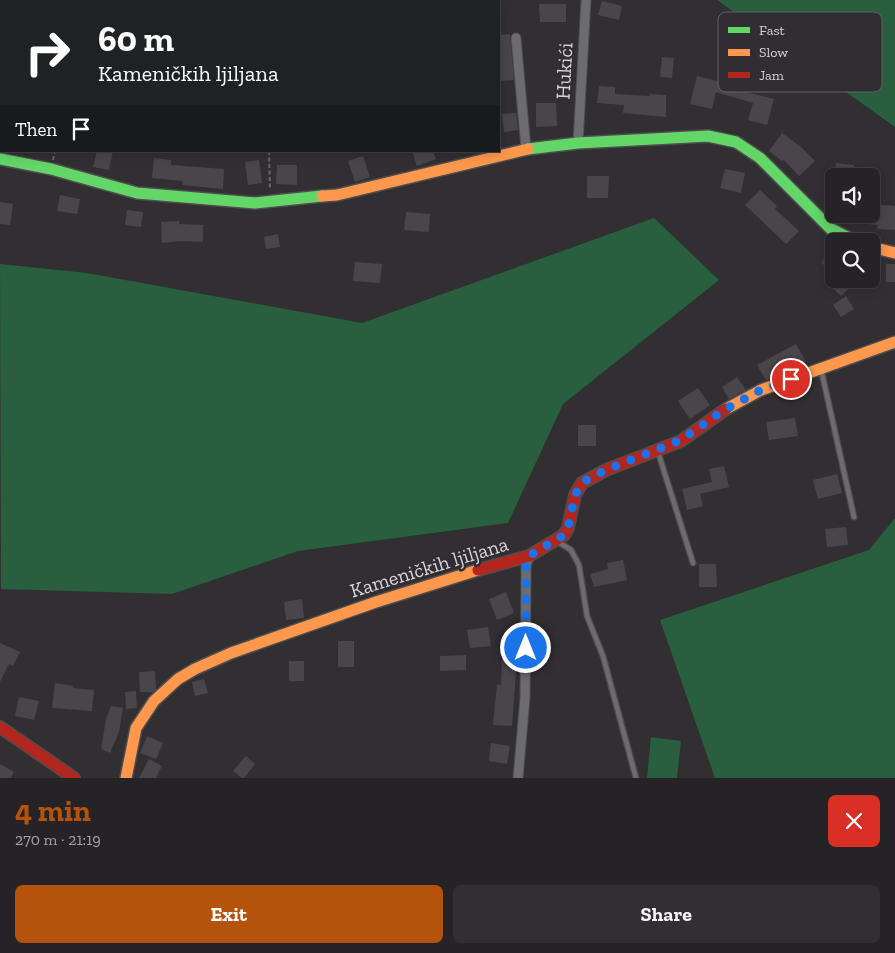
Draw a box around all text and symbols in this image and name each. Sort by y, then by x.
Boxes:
legend [718,12,882,92]
text: 60 m [98,18,174,60]
icon: right [15,20,80,85]
text: Fast [759,22,786,39]
street label: Hukići [551,42,577,100]
text: Slow [759,44,788,61]
text: Kameničkih ljiljana [98,60,279,87]
text: Jam [759,67,784,84]
icon: arrive [67,115,95,143]
text: Then [15,118,57,141]
map controls [825,168,880,288]
button: sound [825,168,880,223]
button: search [825,233,880,288]
pin [770,358,812,400]
icon: arrive [777,365,805,393]
street label: Kameničkih ljiljana [347,531,511,602]
position arrow [499,621,551,673]
text: 4 min [15,793,91,829]
button: close [828,795,880,847]
text: 270 m · 21:19 [15,830,101,849]
button: Exit [15,885,443,943]
button: Share [453,885,880,943]

